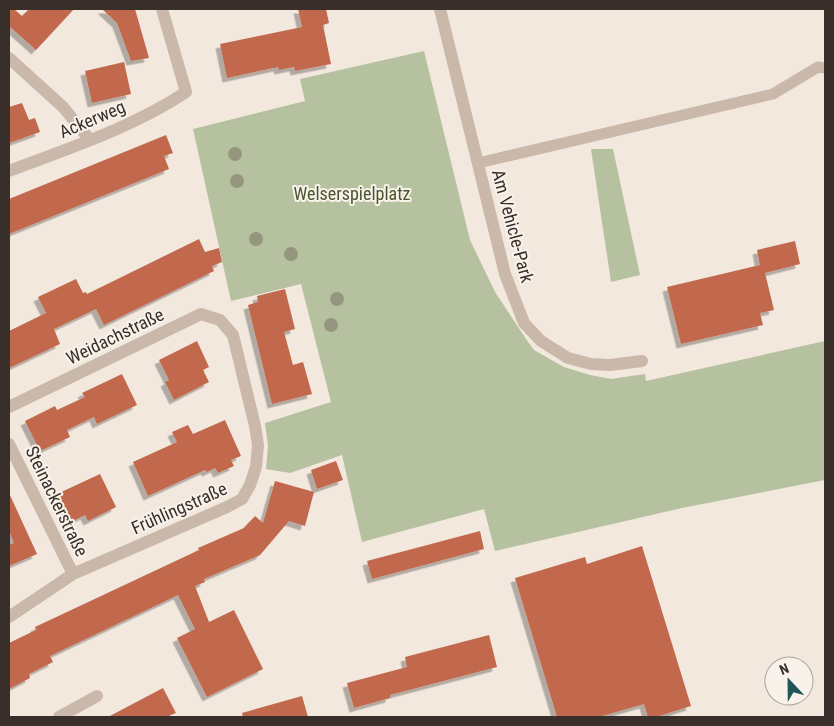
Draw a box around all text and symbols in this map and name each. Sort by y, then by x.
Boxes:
street label: Ackerweg [56,96,128,142]
street label: Am Vehicle-Park [488,167,538,285]
park label: Welserspielplatz [294,183,410,204]
street label: Weidachstraße [63,303,167,369]
street label: Steinackerstraße [21,443,93,559]
street label: Frühlingstraße [128,478,230,538]
north arrow [764,656,814,706]
text: N [777,660,791,678]

